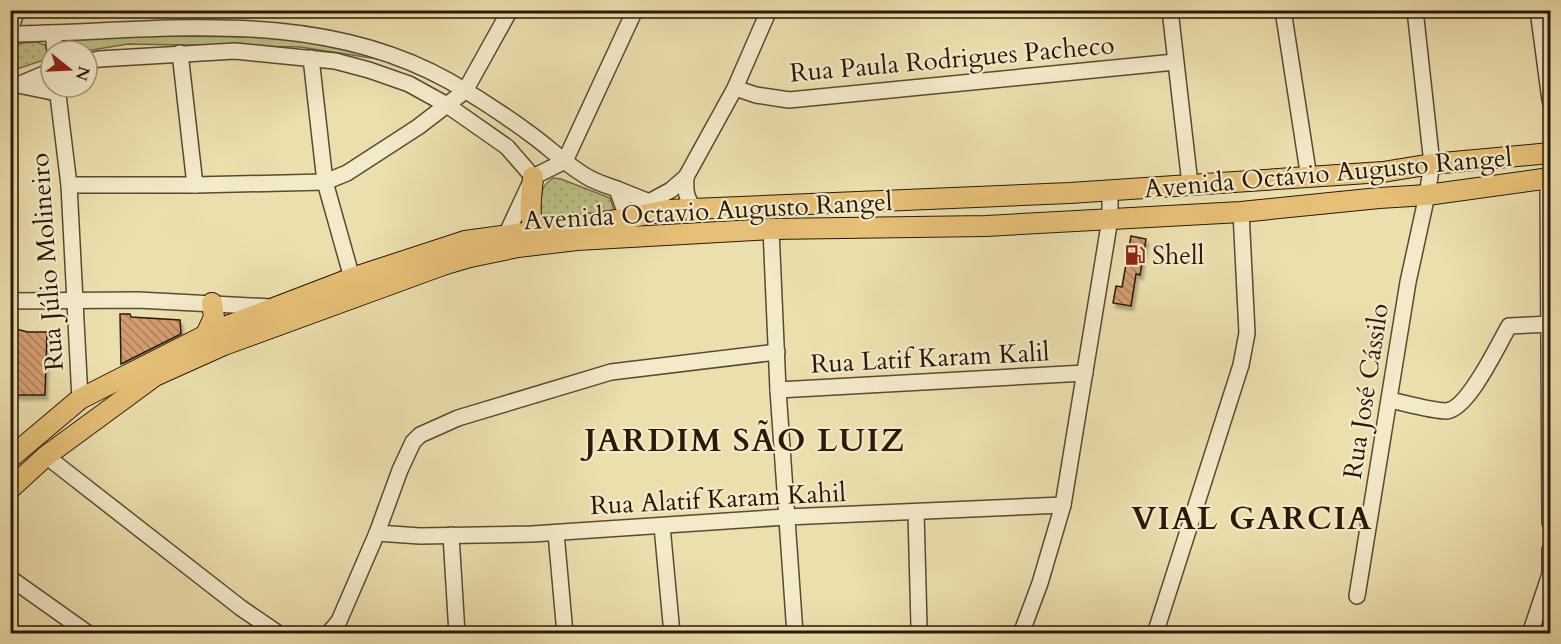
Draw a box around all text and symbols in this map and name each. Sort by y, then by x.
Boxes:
street label: Rua Paula Rodrigues Pacheco [788,27,1116,91]
north arrow [39,39,99,99]
text: N [70,63,95,83]
street label: Avenida Octávio Augusto Rangel [1142,139,1514,207]
street label: Rua Júlio Molineiro [22,152,72,372]
street label: Avenida Octavio Augusto Rangel [523,184,894,238]
place label: Shell [1152,238,1205,273]
fuel station icon: Shell [1123,243,1147,267]
street label: Rua José Cássilo [1335,301,1397,481]
street label: Rua Latif Karam Kalil [810,334,1051,382]
district label: JARDIM SÃO LUIZ [580,419,906,463]
street label: Rua Alatif Karam Kahil [589,475,847,523]
district label: VIAL GARCIA [1131,497,1373,541]

